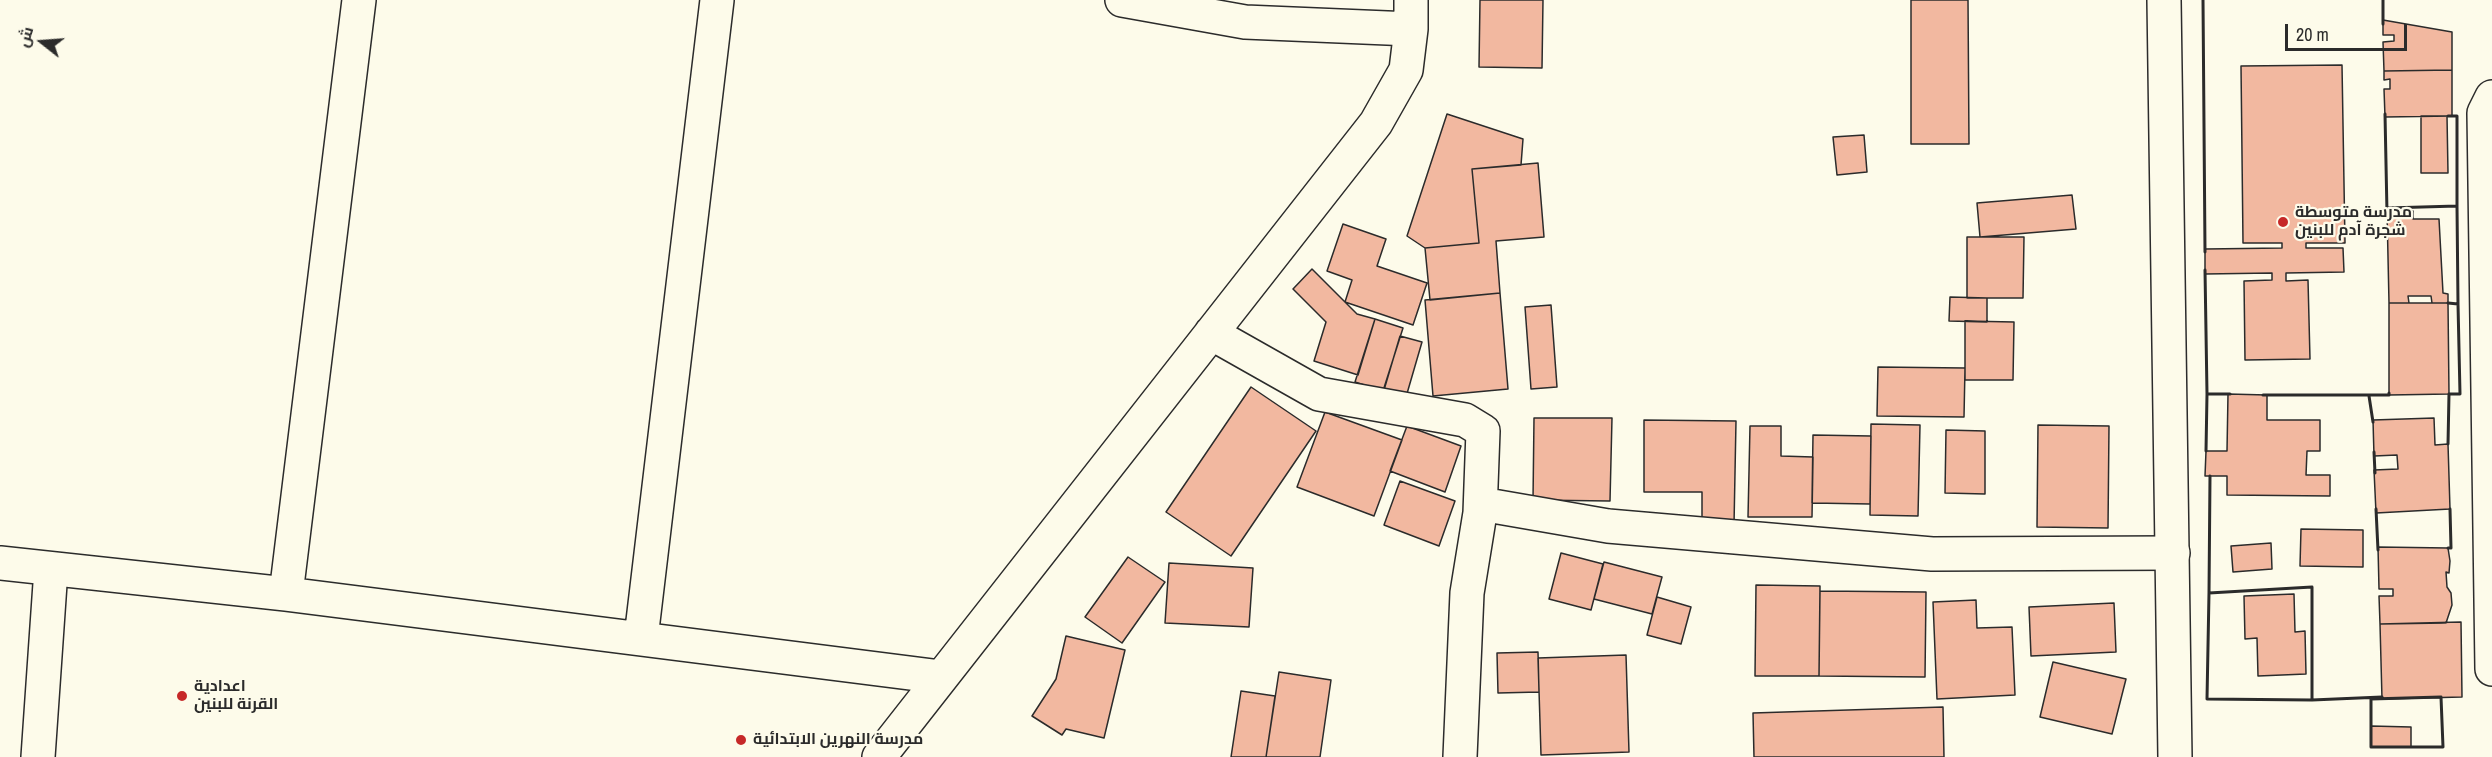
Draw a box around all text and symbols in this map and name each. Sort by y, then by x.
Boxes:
north arrow [12,12,72,72]
scale bar [2288,12,2410,50]
text: 20 m [2296,22,2329,47]
text: ش [11,24,38,50]
place label: مدرسة متوسطة شجرة آدم للبنين [2295,203,2412,241]
marker: مدرسة متوسطة شجرة آدم للبنين [2276,215,2290,229]
place label: اعدادية القرنة للبنين [194,677,278,715]
marker: اعدادية القرنة للبنين [175,689,189,703]
place label: مدرسة النهرين الابتدائية [753,730,923,750]
marker: مدرسة النهرين الابتدائية [734,733,748,747]

